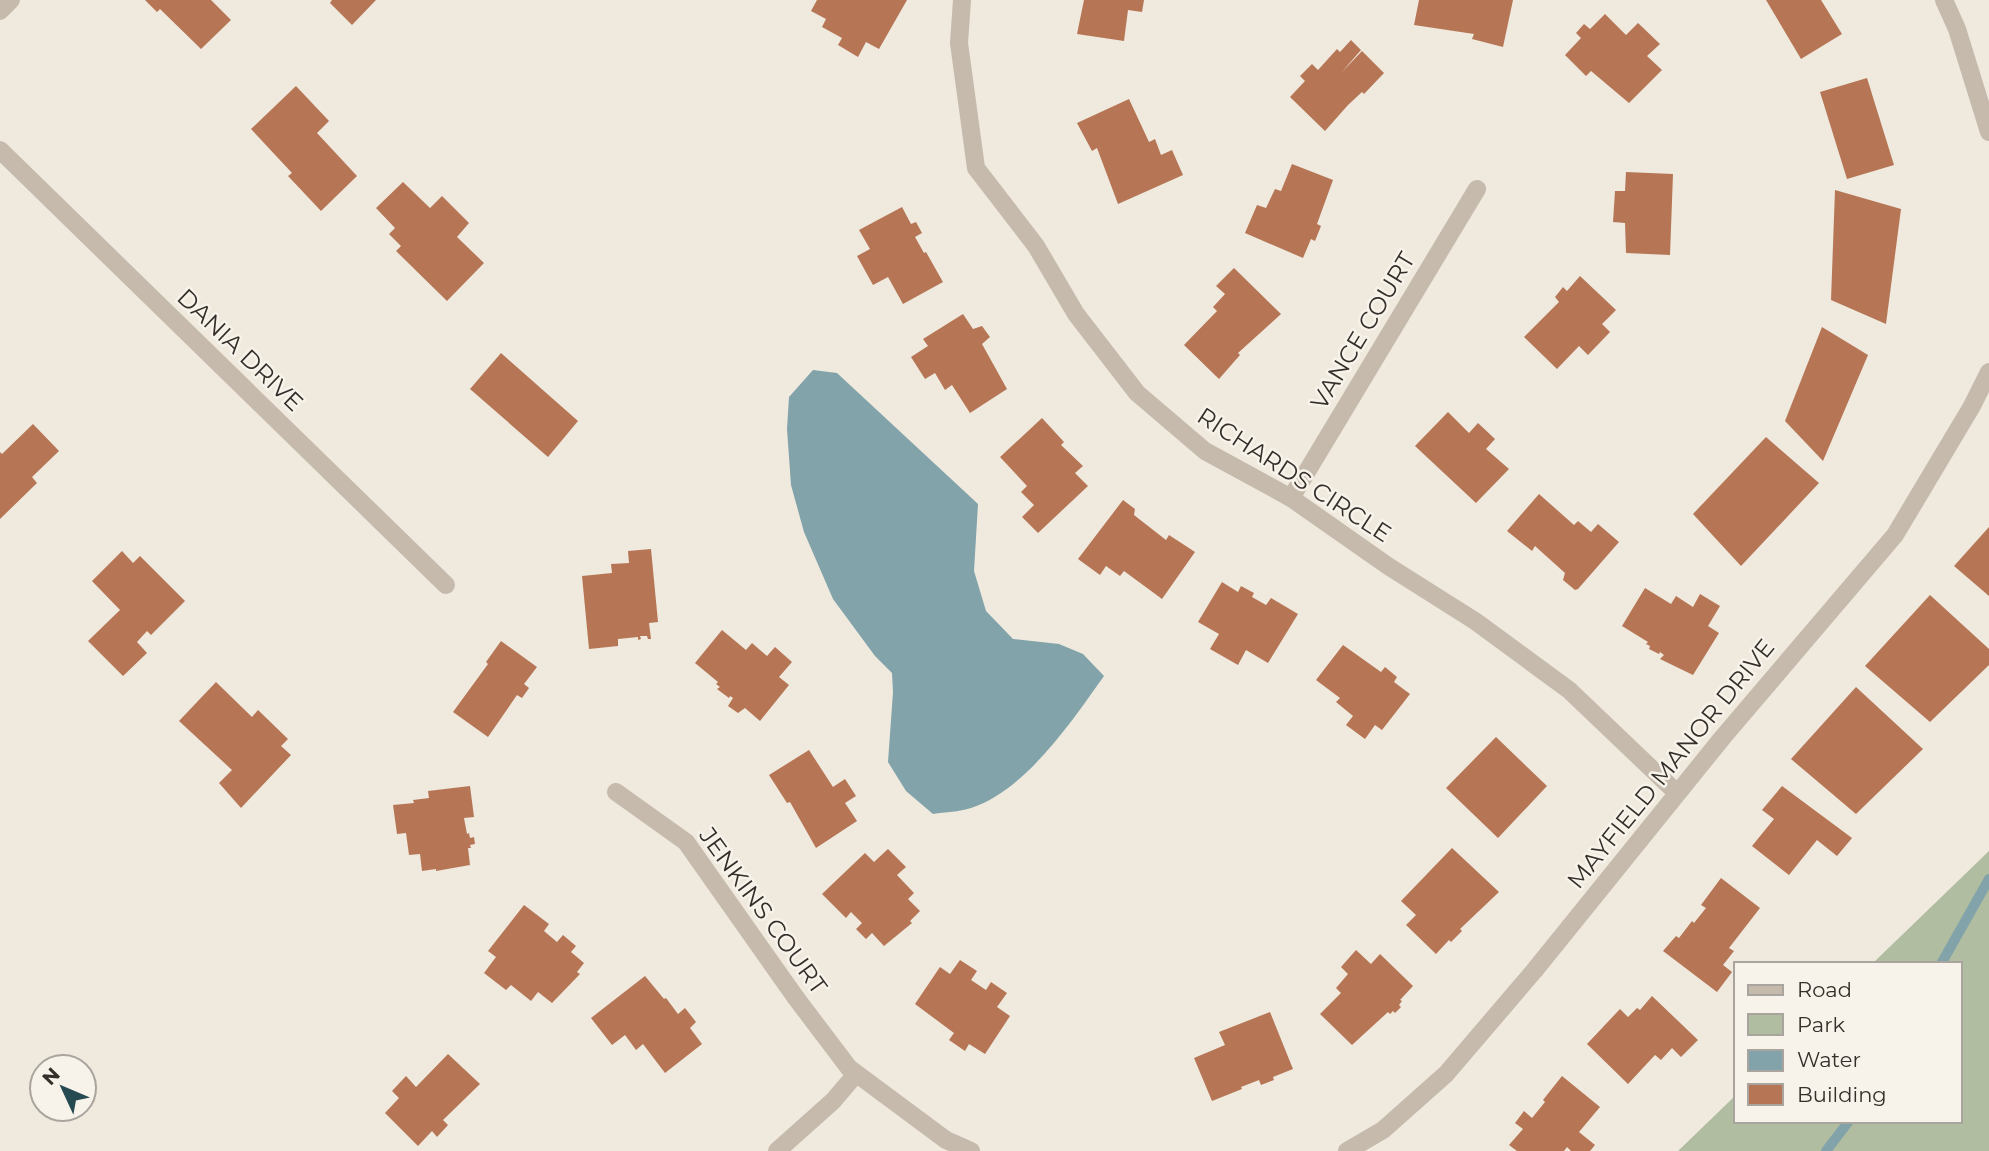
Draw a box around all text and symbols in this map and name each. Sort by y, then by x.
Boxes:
street label: VANCE COURT [1304,247,1421,415]
street label: DANIA DRIVE [171,282,309,417]
street label: RICHARDS CIRCLE [1192,401,1397,548]
street label: MAYFIELD MANOR DRIVE [1561,633,1780,894]
street label: JENKINS COURT [693,821,834,1000]
legend [1734,962,1961,1123]
text: Road [1797,977,1852,1002]
text: Park [1797,1012,1845,1037]
text: Water [1797,1047,1861,1072]
north arrow [28,1053,98,1123]
text: N [38,1063,65,1090]
text: Building [1797,1082,1887,1107]

